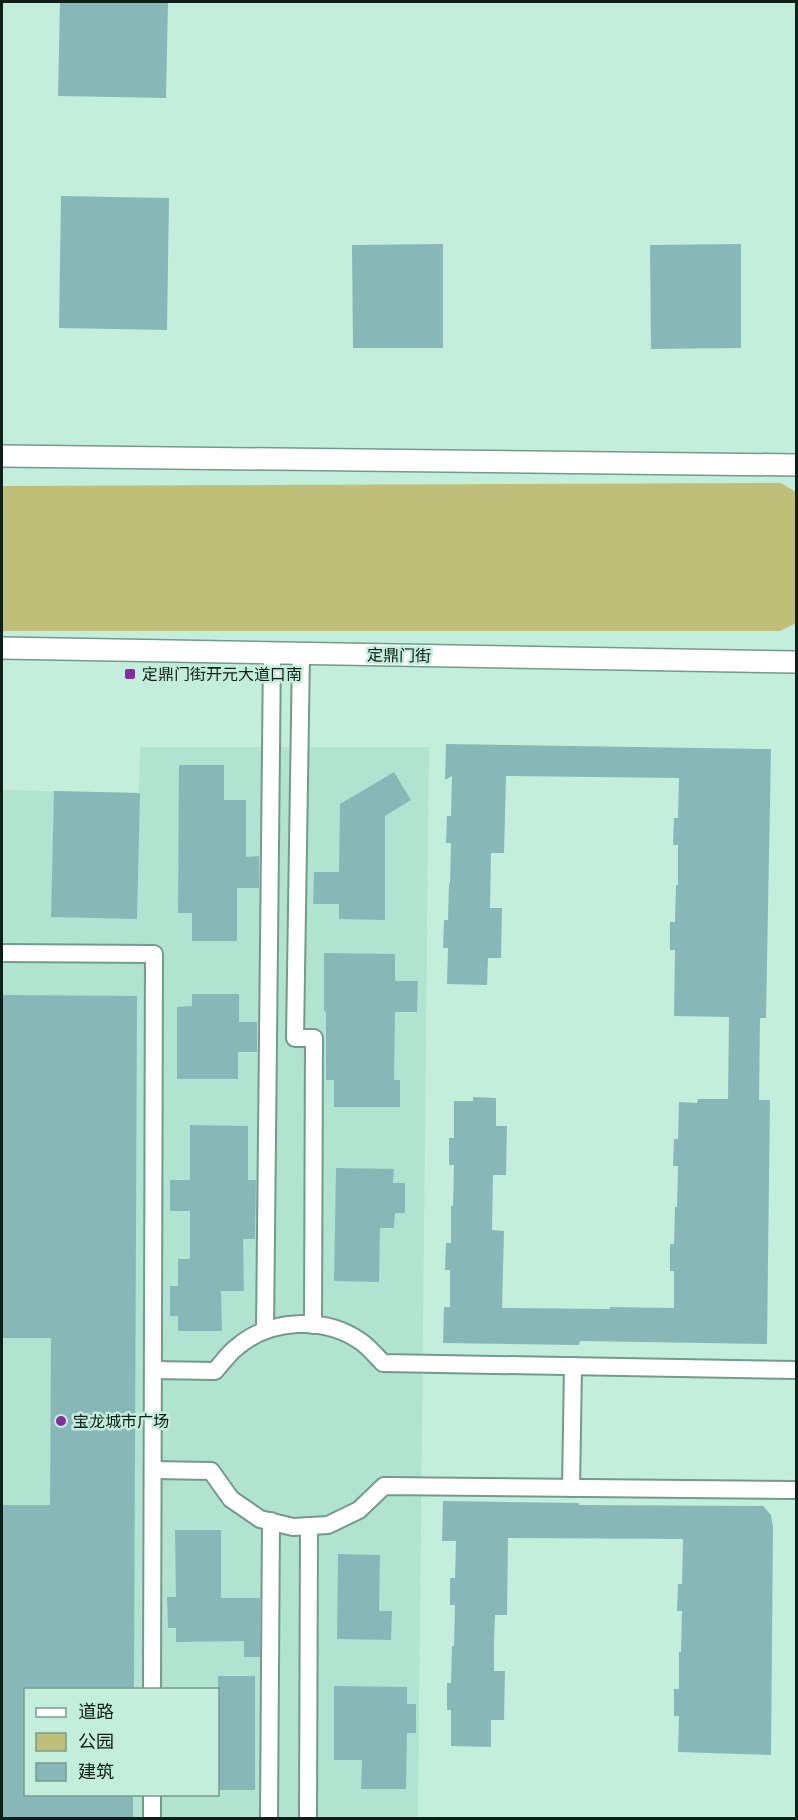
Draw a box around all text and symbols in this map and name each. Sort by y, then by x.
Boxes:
street label: 定鼎门街 [367,644,431,665]
place label: 定鼎门街开元大道口南 [142,664,302,683]
marker: 定鼎门街开元大道口南 [123,667,137,681]
place label: 宝龙城市广场 [73,1411,169,1430]
marker: 宝龙城市广场 [54,1414,68,1428]
legend [24,1688,219,1796]
text: 道路 [78,1700,114,1722]
text: 公园 [78,1730,114,1752]
text: 建筑 [78,1760,114,1782]

